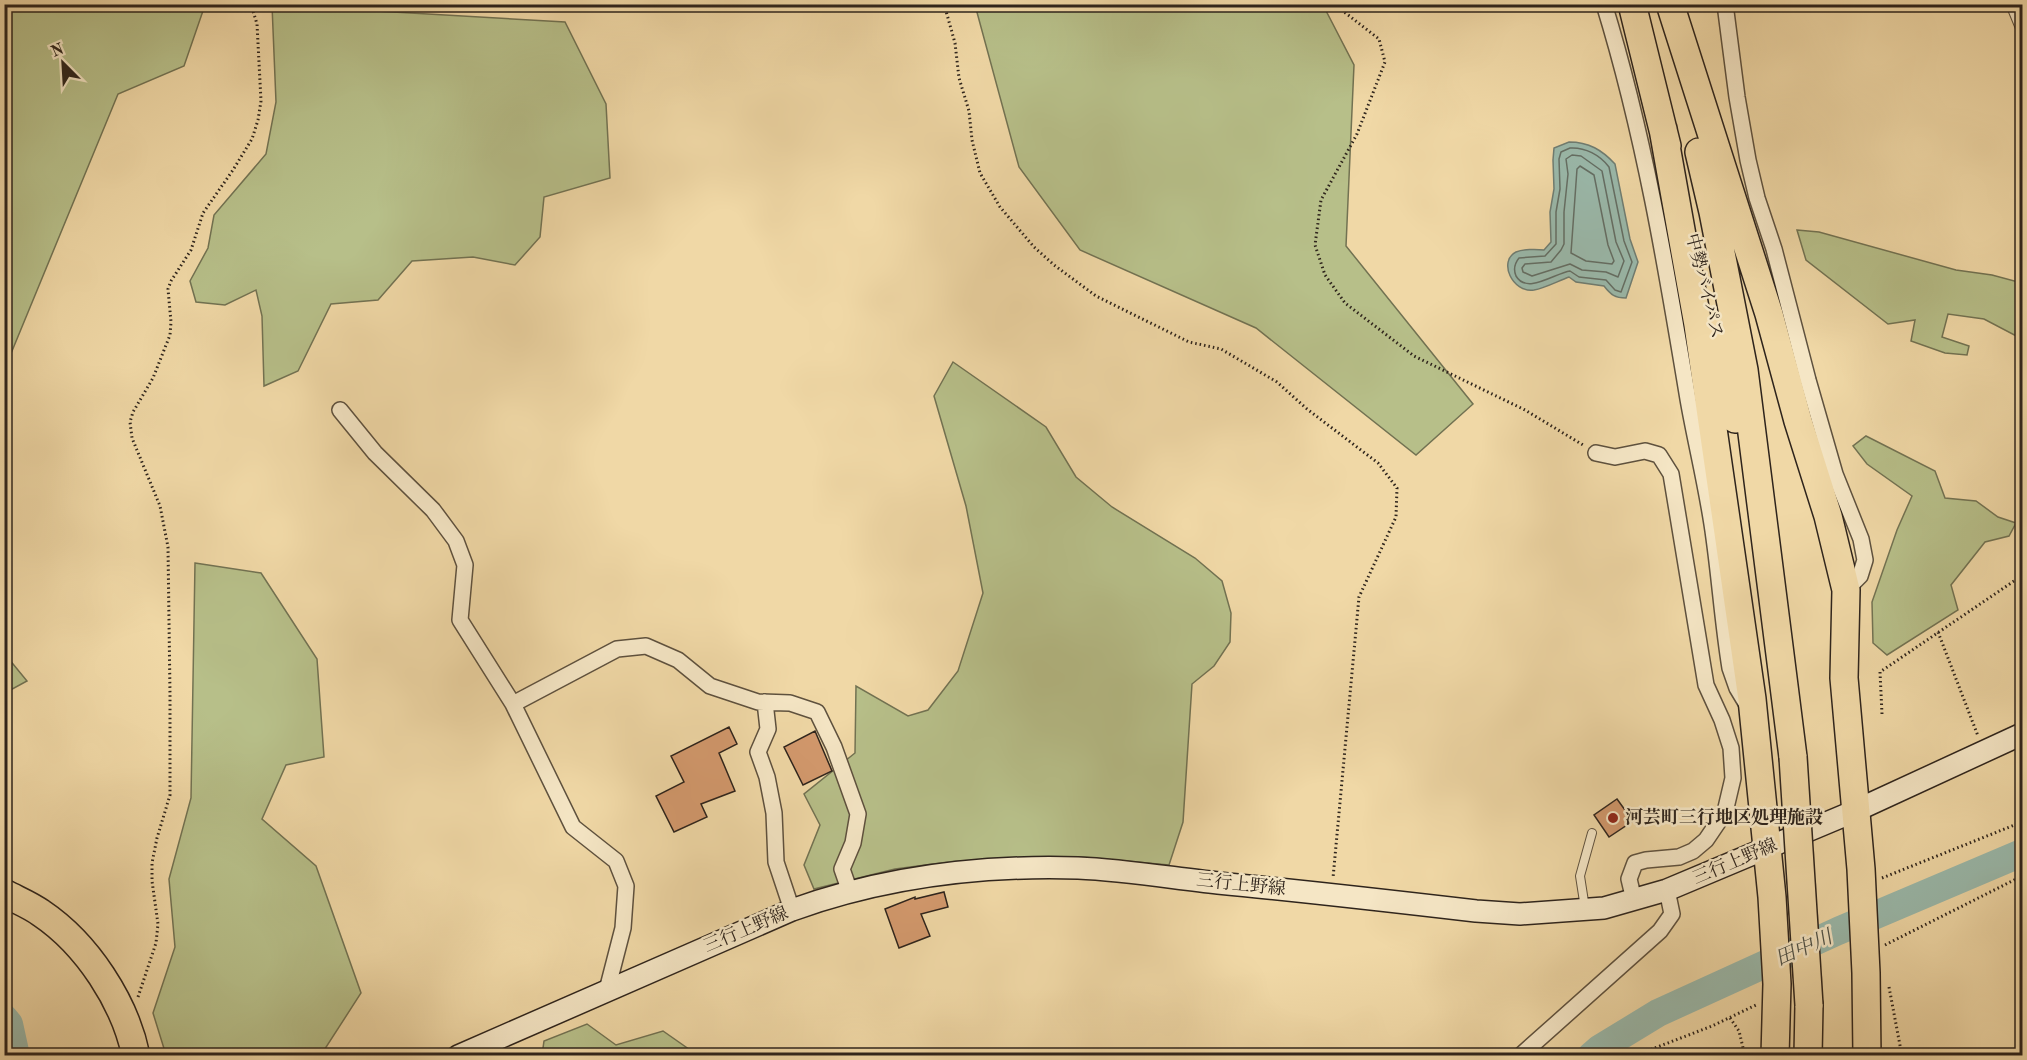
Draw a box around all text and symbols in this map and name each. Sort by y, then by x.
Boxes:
north arrow [33,33,93,93]
text: N [49,41,67,61]
street label: 中勢バイパス [1682,231,1728,340]
place label: 河芸町三行地区処理施設 [1625,807,1823,827]
marker: 河芸町三行地区処理施設 [1606,811,1620,825]
street label: 三行上野線 [1689,834,1780,888]
street label: 三行上野線 [1195,869,1287,899]
street label: 三行上野線 [700,902,791,956]
water label: 田中川 [1772,925,1837,970]

